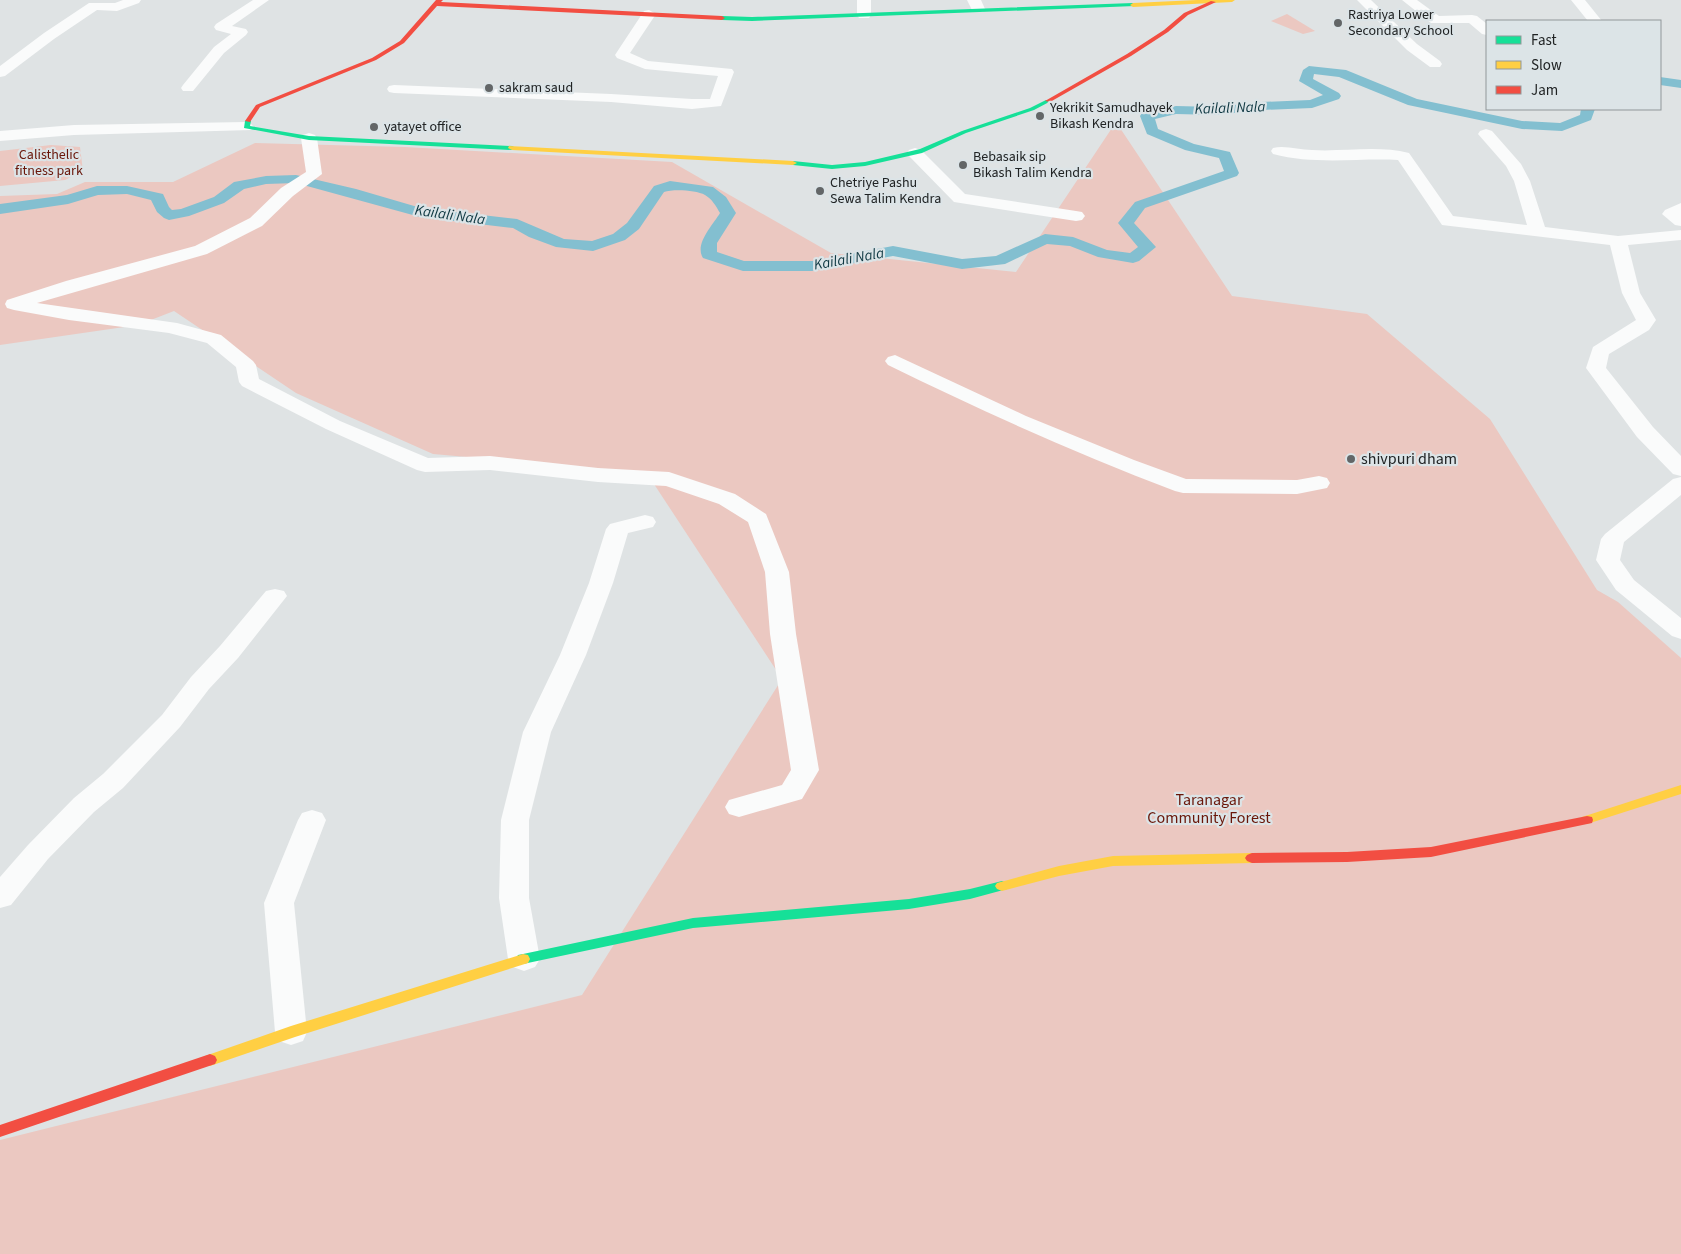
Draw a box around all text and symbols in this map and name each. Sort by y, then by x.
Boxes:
place label: Rastriya Lower Secondary School [1348,5,1454,41]
marker: Rastriya Lower Secondary School [1332,17,1344,29]
legend [1486,20,1661,110]
text: Fast [1531,30,1557,51]
text: Slow [1531,55,1562,76]
place label: sakram saud [499,78,573,98]
text: Jam [1531,80,1558,101]
marker: sakram saud [483,82,495,94]
water label: Kailali Nala [1194,96,1266,120]
place label: Yekrikit Samudhayek Bikash Kendra [1049,98,1173,134]
marker: Yekrikit Samudhayek Bikash Kendra [1034,110,1046,122]
place label: yatayet office [384,117,462,137]
marker: yatayet office [368,121,380,133]
park label: Calisthelic fitness park [15,145,83,181]
place label: Bebasaik sip Bikash Talim Kendra [973,147,1092,183]
marker: Bebasaik sip Bikash Talim Kendra [957,159,969,171]
place label: Chetriye Pashu Sewa Talim Kendra [830,173,941,209]
marker: Chetriye Pashu Sewa Talim Kendra [814,185,826,197]
water label: Kailali Nala [413,200,487,230]
water label: Kailali Nala [812,243,886,275]
place label: shivpuri dham [1361,448,1457,470]
marker: shivpuri dham [1345,453,1357,465]
park label: Taranagar Community Forest [1147,789,1271,829]

